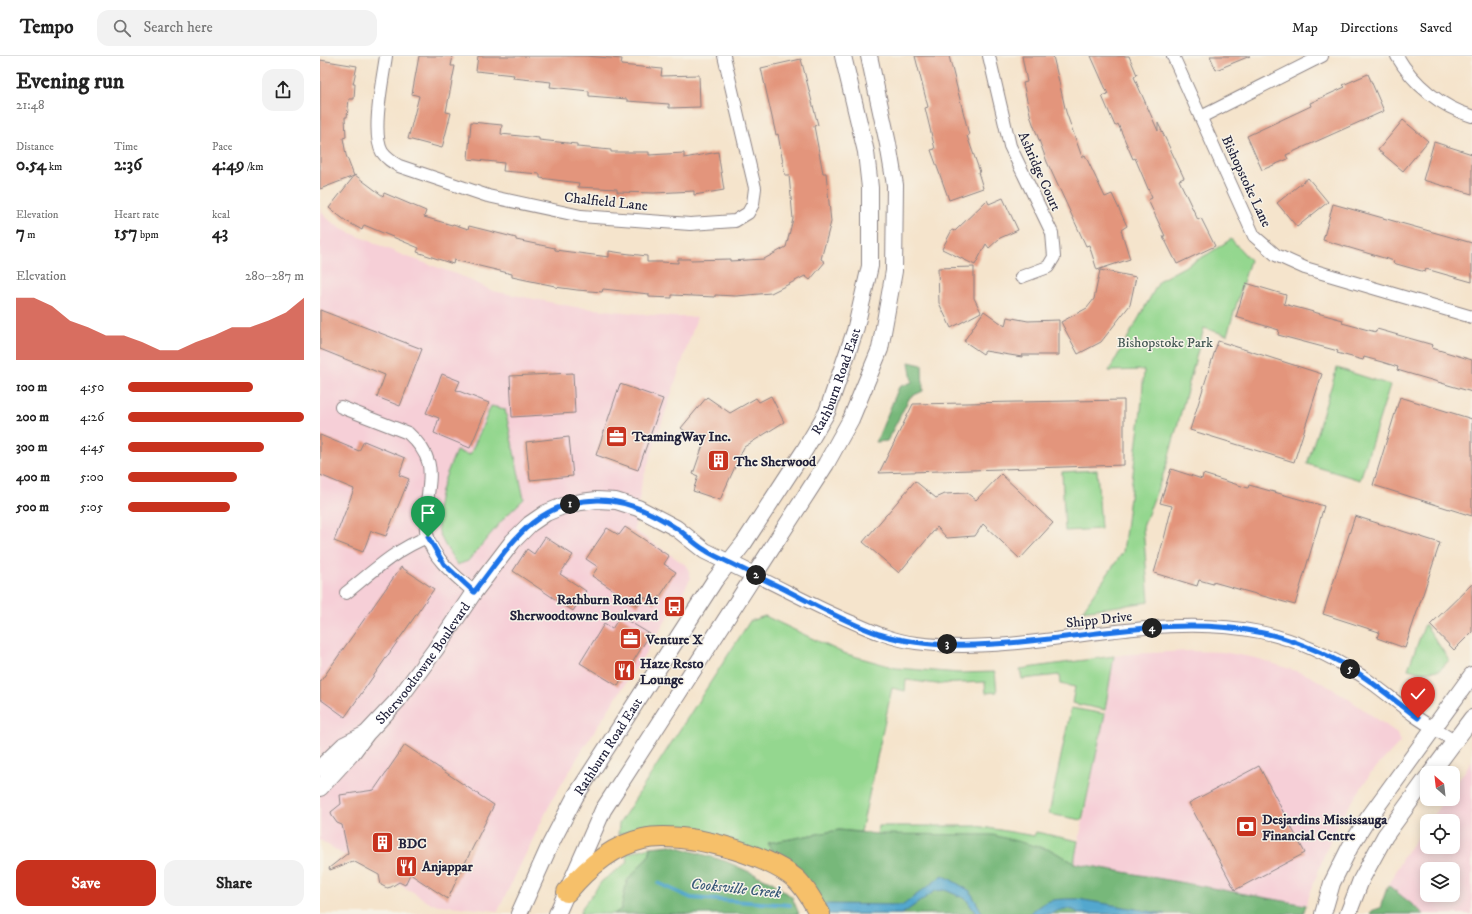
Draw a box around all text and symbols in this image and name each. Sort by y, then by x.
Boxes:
search box [97,10,377,46]
text: Tempo [20,16,73,39]
icon: search [111,17,133,39]
text: Search here [143,18,213,37]
text: Map [1292,19,1318,37]
text: Directions [1340,19,1398,37]
text: Saved [1420,19,1452,37]
text: Evening run [16,68,124,95]
button: share [262,69,304,111]
text: 21:48 [16,97,45,113]
street label: Ashridge Court [1014,129,1065,214]
street label: Bishopstoke Lane [1217,133,1275,230]
text: Distance [16,140,54,154]
text: Time [114,140,138,154]
text: Pace [212,140,232,154]
text: 0.54 [16,154,46,176]
text: 2:36 [114,154,142,176]
text: 4:49 [212,154,245,176]
text: km [46,160,62,174]
text: /km [245,160,264,174]
street label: Chalfield Lane [563,189,649,215]
text: Elevation [16,208,59,222]
text: Heart rate [114,208,159,222]
text: kcal [212,208,230,222]
text: 7 [16,222,25,244]
text: 157 [114,222,138,244]
text: 43 [212,222,228,244]
text: m [25,228,36,242]
text: bpm [138,228,159,242]
text: Elevation [16,268,66,284]
text: 280–287 m [245,268,304,284]
street label: Rathburn Road East [808,326,865,438]
park label: Bishopstoke Park [1117,334,1213,352]
text: 100 m [16,379,47,395]
text: 4:50 [80,379,104,395]
text: 200 m [16,409,49,425]
text: 4:26 [80,409,104,425]
office icon: TeamingWay Inc. [604,423,630,449]
place label: TeamingWay Inc. [631,428,731,446]
text: 300 m [16,439,47,455]
text: 4:45 [80,439,105,455]
building icon: The Sherwood [705,448,731,474]
place label: The Sherwood [733,453,817,471]
text: 400 m [16,469,50,485]
text: 5:00 [80,469,104,485]
pin: 1 [560,494,580,514]
pin [411,496,445,537]
text: 1 [568,497,572,511]
text: 500 m [16,499,49,515]
text: 5:05 [80,499,103,515]
icon: arrive [417,502,439,524]
pin: 2 [746,565,766,585]
text: 2 [753,568,759,582]
place label: Rathburn Road At Sherwoodtowne Boulevard [510,591,659,625]
bus stop icon: Rathburn Road At Sherwoodtowne Boulevard [661,594,687,620]
street label: Sherwoodtowne Boulevard [372,599,475,729]
street label: Shipp Drive [1065,608,1133,632]
pin: 4 [1142,618,1162,638]
text: 4 [1149,621,1155,635]
office icon: Venture X [618,626,644,652]
place label: Venture X [645,631,703,649]
pin: 3 [937,634,957,654]
text: 3 [945,637,949,651]
place label: Haze Resto Lounge [640,655,704,689]
restaurant icon: Haze Resto Lounge [611,658,637,684]
pin: 5 [1340,659,1360,679]
text: 5 [1347,662,1353,676]
pin [1401,677,1435,718]
icon: check [1407,683,1429,705]
street label: Rathburn Road East [570,694,647,799]
north arrow [1420,766,1460,806]
map controls [1420,766,1460,902]
place label: Desjardins Mississauga Financial Centre [1262,811,1388,845]
bank icon: Desjardins Mississauga Financial Centre [1234,814,1260,840]
button: locate [1420,814,1460,854]
building icon: BDC [370,830,396,856]
place label: BDC [398,835,427,853]
restaurant icon: Anjappar [394,853,420,879]
place label: Anjappar [421,858,474,876]
button: Save [16,860,156,906]
button: Share [164,860,304,906]
button: layers [1420,862,1460,902]
water label: Cooksville Creek [690,874,783,903]

